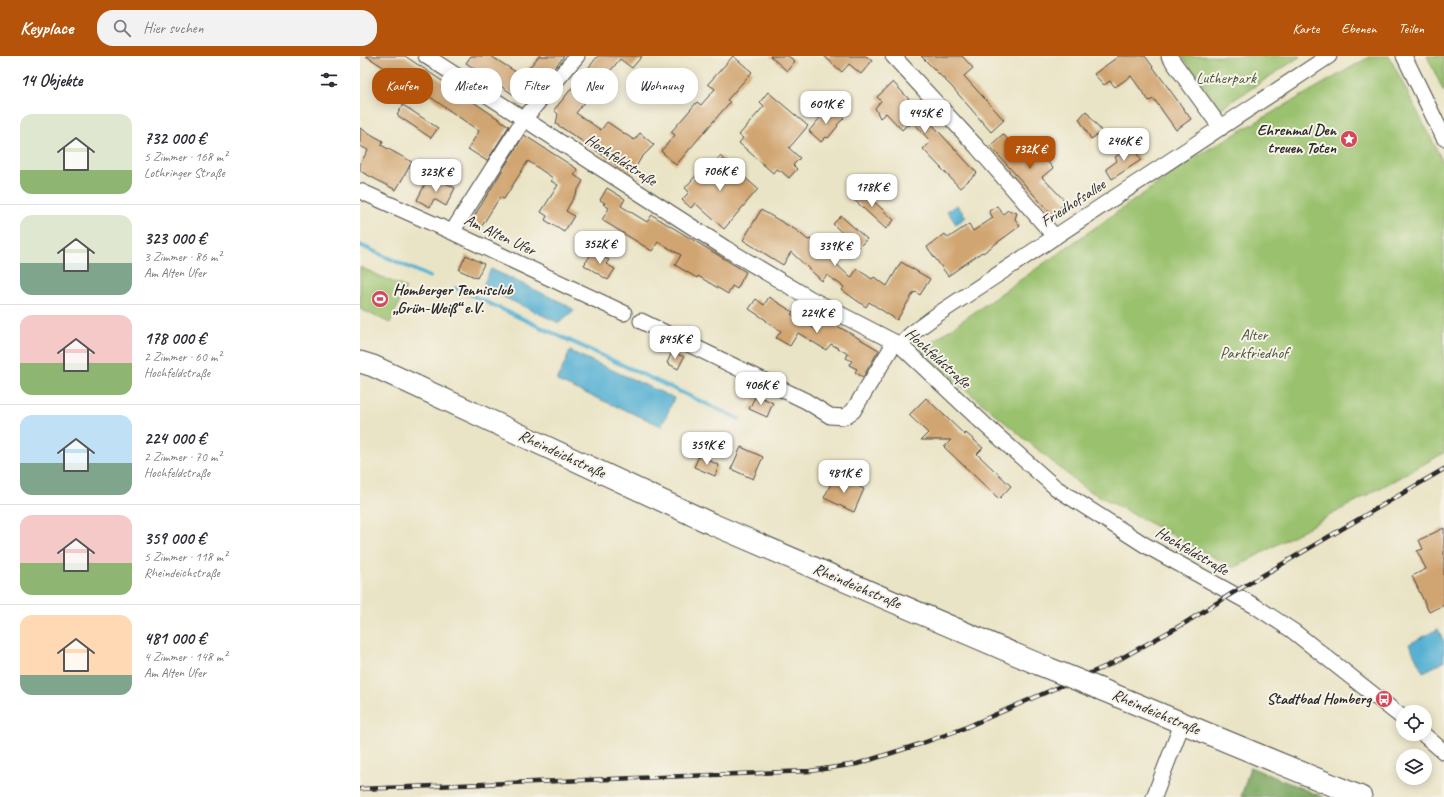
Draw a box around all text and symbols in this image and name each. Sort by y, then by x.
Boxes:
search box [97,10,377,46]
text: Keyplace [20,16,73,40]
icon: search [111,17,133,39]
text: Hier suchen [143,19,204,38]
text: Karte [1292,20,1319,37]
text: Ebenen [1341,20,1376,37]
text: Teilen [1398,20,1424,37]
chip: Kaufen [372,68,433,104]
chip: Mieten [441,68,502,104]
chip: Filter [510,68,563,104]
chip: Neu [571,68,618,104]
chip: Wohnung [626,68,698,104]
park label: Lutherpark [1196,68,1257,88]
icon: filters [318,69,340,91]
text: 14 Objekte [20,70,83,91]
pin: 601K € [793,91,859,125]
text: 601K € [809,96,843,112]
pin: 445K € [892,100,958,134]
text: 445K € [909,105,941,121]
place label: Ehrenmal Den treuen Toten [1257,120,1338,158]
text: 732 000 € [144,128,206,149]
pin: 246K € [1091,128,1157,162]
place icon: Ehrenmal Den treuen Toten [1339,129,1359,149]
icon: home [52,130,100,178]
street label: Hochfeldstraße [582,130,662,191]
text: 246K € [1107,133,1141,149]
pin: 732K € [997,136,1063,170]
text: 732K € [1013,141,1047,157]
text: 5 Zimmer · 168 m² [144,149,227,165]
pin: 706K € [687,158,753,192]
pin: 323K € [403,159,469,193]
text: 706K € [703,163,737,179]
text: 323K € [419,164,453,180]
text: Lothringer Straße [144,165,225,181]
pin: 178K € [839,174,905,208]
street label: Friedhofsallee [1037,174,1111,231]
text: 178K € [855,179,889,195]
street label: Am Alten Ufer [461,210,540,261]
text: 323 000 € [144,228,206,249]
icon: home [52,231,100,279]
pin: 352K € [567,231,633,265]
pin: 339K € [802,233,868,267]
text: 352K € [584,236,616,252]
text: 339K € [819,238,852,254]
text: 3 Zimmer · 86 m² [144,249,221,265]
text: Am Alten Ufer [144,265,206,281]
place label: Homberger Tennisclub „Grün-Weiß“ e.V. [393,280,514,318]
sports icon: Homberger Tennisclub „Grün-Weiß“ e.V. [370,289,390,309]
pin: 224K € [784,300,850,334]
text: 224K € [800,305,834,321]
street label: Hochfeldstraße [901,323,976,394]
park label: Alter Parkfriedhof [1220,325,1291,363]
pin: 845K € [642,326,708,360]
text: 178 000 € [144,328,206,349]
icon: home [52,331,100,379]
text: 845K € [659,331,691,347]
text: 2 Zimmer · 60 m² [144,349,221,365]
text: Hochfeldstraße [144,365,210,381]
pin: 406K € [728,372,794,406]
text: 406K € [744,377,778,393]
street label: Rheindeichstraße [515,425,610,484]
text: 224 000 € [144,428,206,449]
icon: home [52,431,100,479]
pin: 359K € [674,432,740,466]
text: 359K € [691,437,723,453]
text: 2 Zimmer · 70 m² [144,449,221,465]
pin: 481K € [811,460,877,494]
text: Hochfeldstraße [144,465,210,481]
text: 481K € [827,465,861,481]
street label: Hochfeldstraße [1152,522,1234,581]
text: 359 000 € [144,528,205,549]
icon: home [52,531,100,579]
text: 5 Zimmer · 118 m² [144,549,227,565]
street label: Rheindeichstraße [810,559,906,614]
text: Rheindeichstraße [144,565,220,581]
text: 481 000 € [144,628,206,649]
icon: home [52,631,100,679]
text: 4 Zimmer · 148 m² [144,649,227,665]
text: Am Alten Ufer [144,665,206,681]
street label: Rheindeichstraße [1109,685,1205,740]
place label: Stadtbad Homberg [1267,689,1372,709]
bus stop icon: Stadtbad Homberg [1374,689,1394,709]
map controls [1396,705,1432,785]
button: locate [1396,705,1432,741]
button: layers [1396,749,1432,785]

